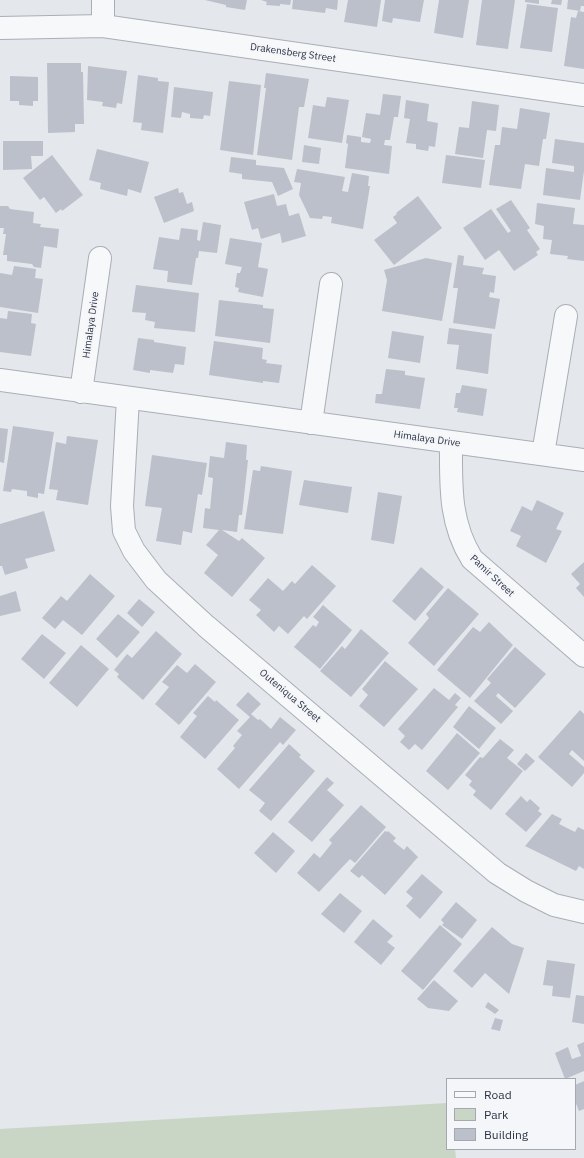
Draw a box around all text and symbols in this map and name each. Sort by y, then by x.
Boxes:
street label: Drakensberg Street [249,41,337,65]
street label: Himalaya Drive [80,291,102,359]
street label: Himalaya Drive [393,428,461,450]
street label: Pamir Street [467,553,517,599]
street label: Outeniqua Street [257,667,323,725]
legend [446,1078,576,1150]
text: Road [484,1087,512,1102]
text: Park [484,1107,508,1122]
text: Building [484,1127,528,1142]

